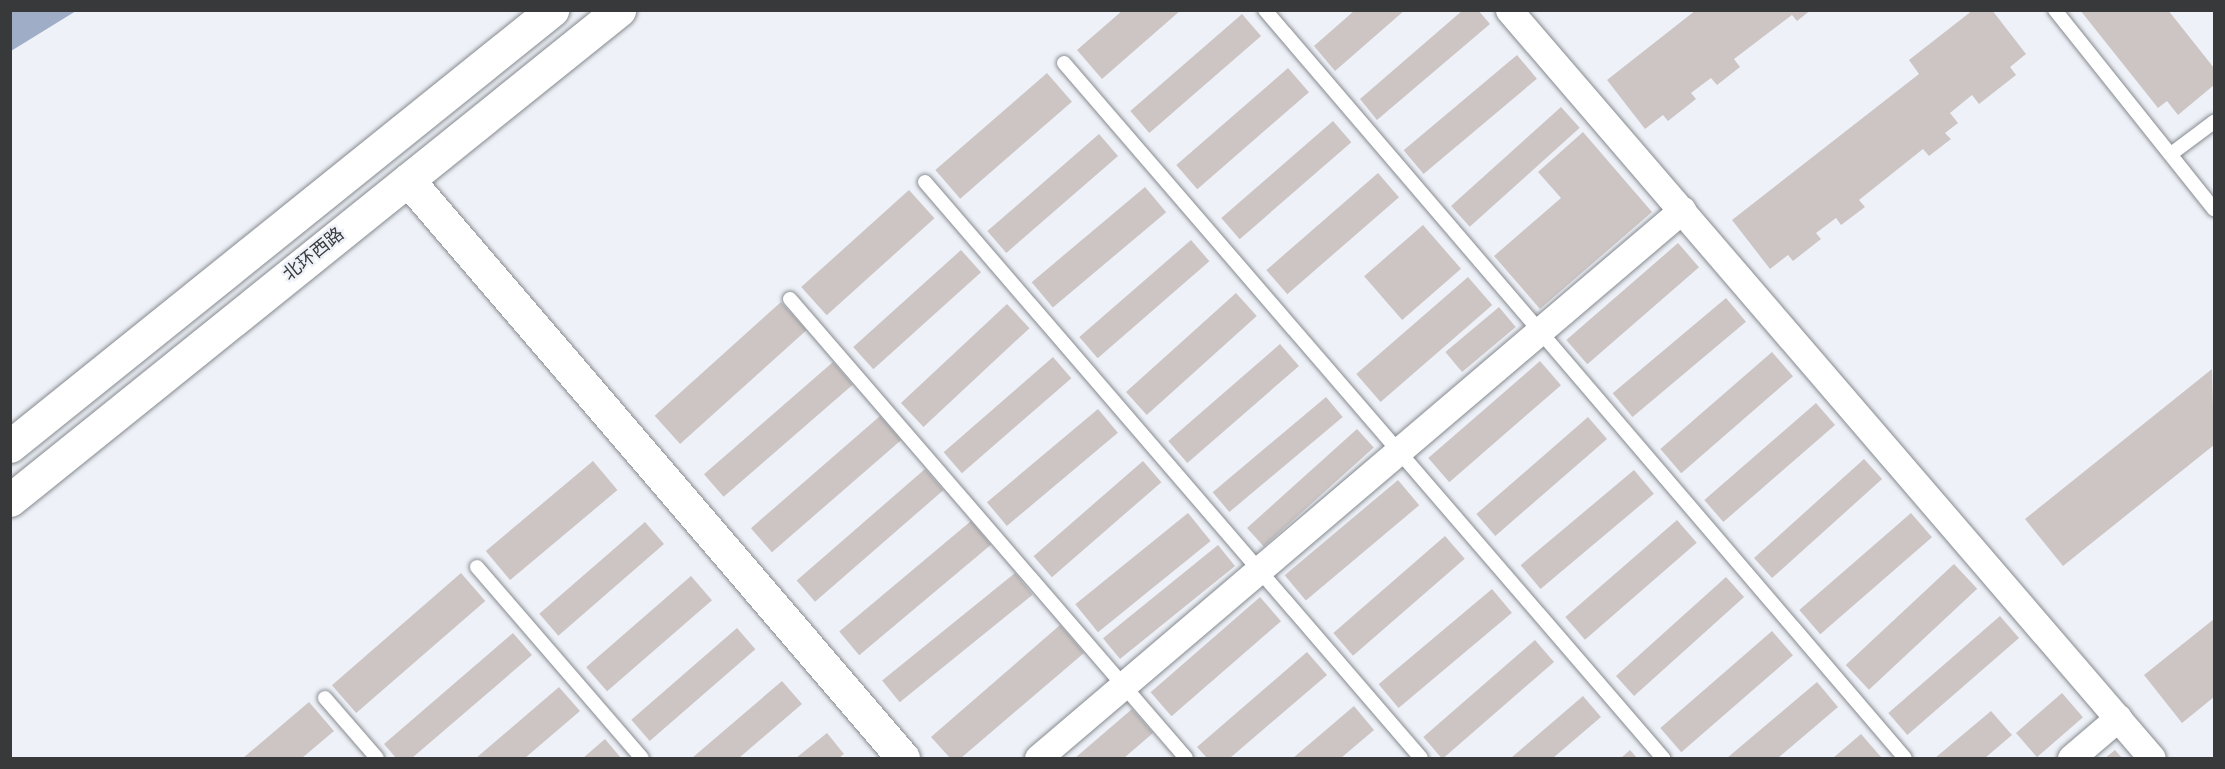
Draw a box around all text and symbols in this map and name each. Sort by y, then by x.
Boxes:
street label: 北环西路 [279,224,349,286]

